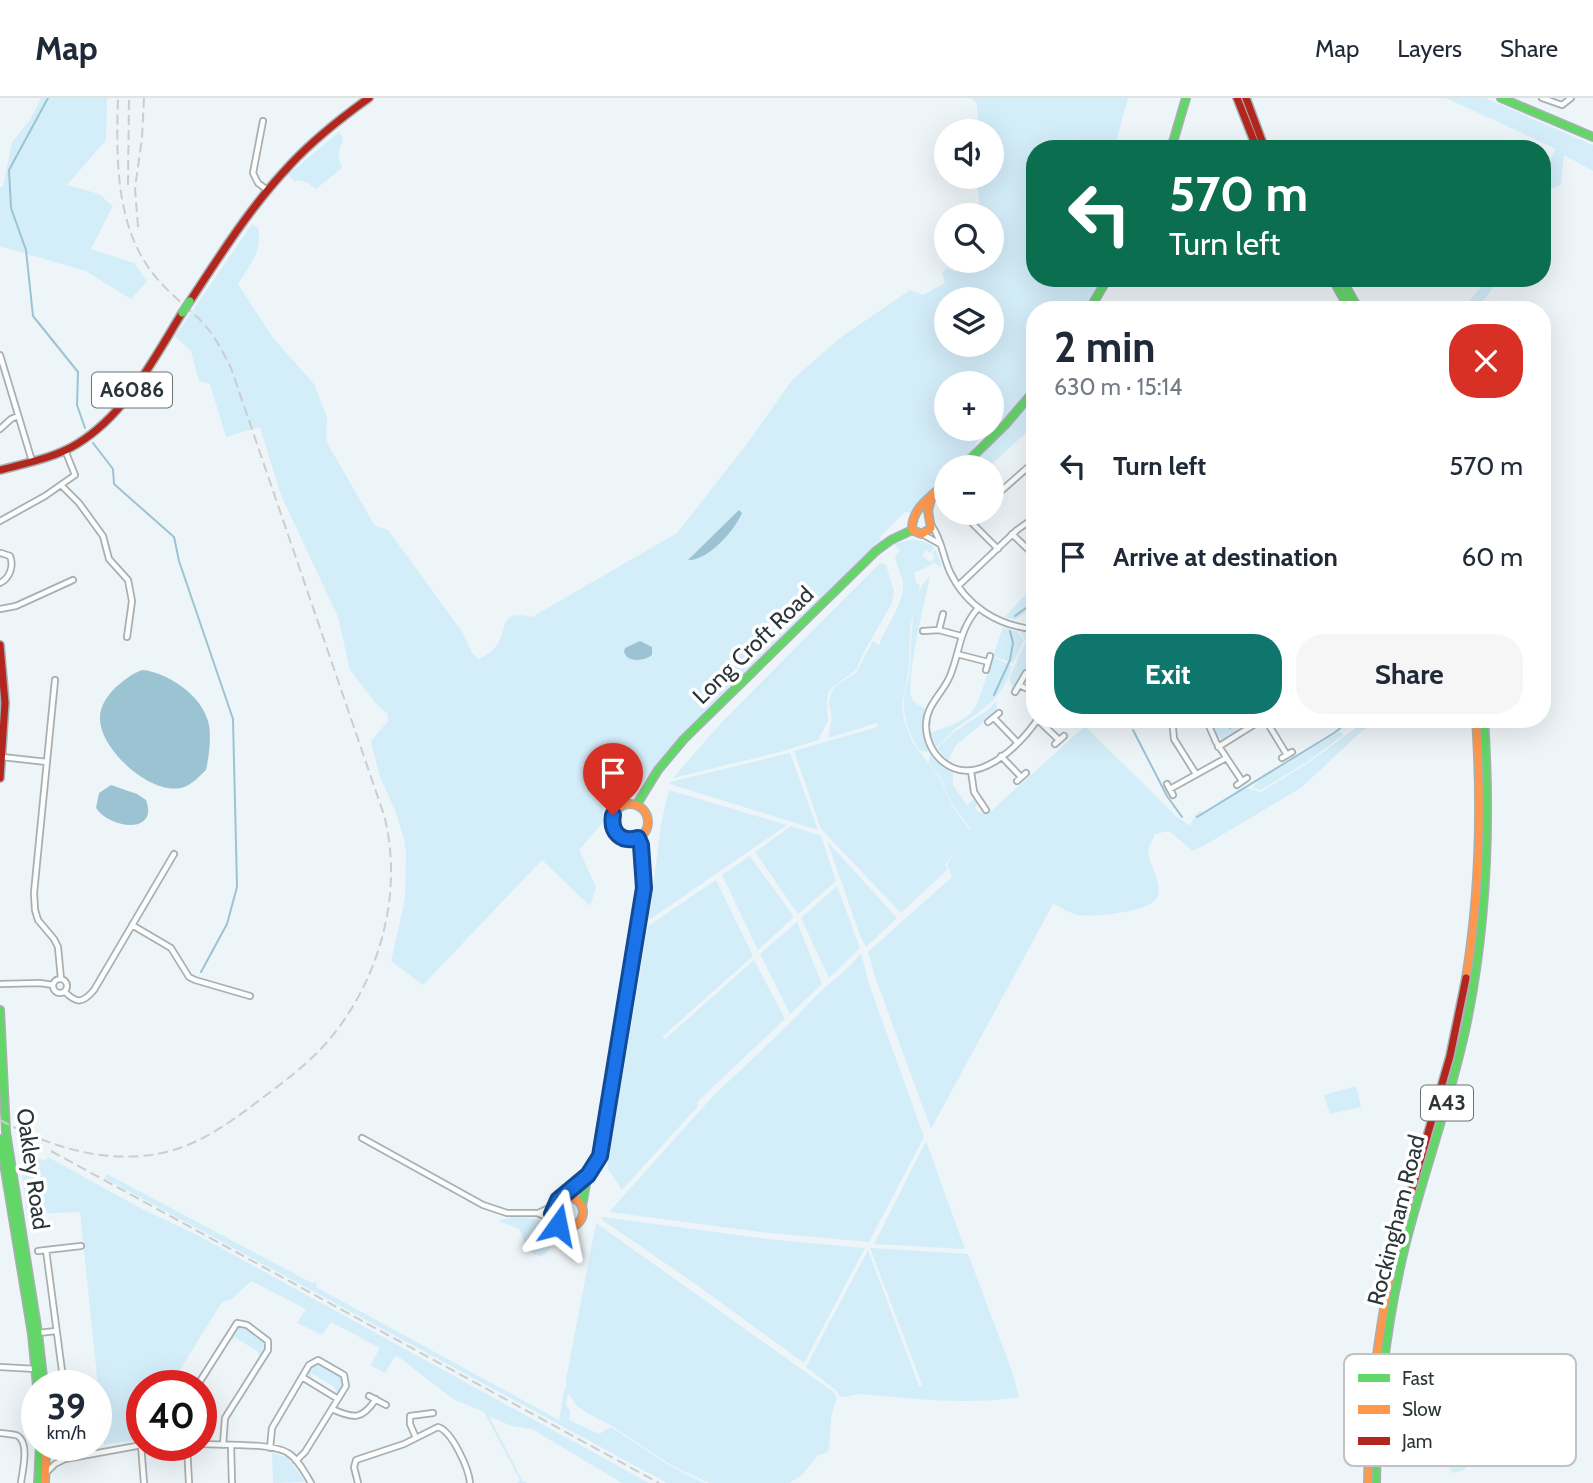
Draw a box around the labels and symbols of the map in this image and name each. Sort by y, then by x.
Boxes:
road number: A6086 [92,372,172,408]
street label: Long Croft Road [687,580,819,710]
pin [583,743,643,815]
road number: A43 [1421,1086,1473,1121]
street label: Oakley Road [11,1106,55,1232]
street label: Rockingham Road [1361,1132,1431,1308]
position arrow [521,1188,595,1262]
legend [1344,1354,1576,1466]
text: Fast [1402,1367,1435,1390]
speed limit sign: 40 [126,1370,217,1461]
text: Slow [1402,1398,1442,1421]
text: Jam [1401,1430,1432,1453]

